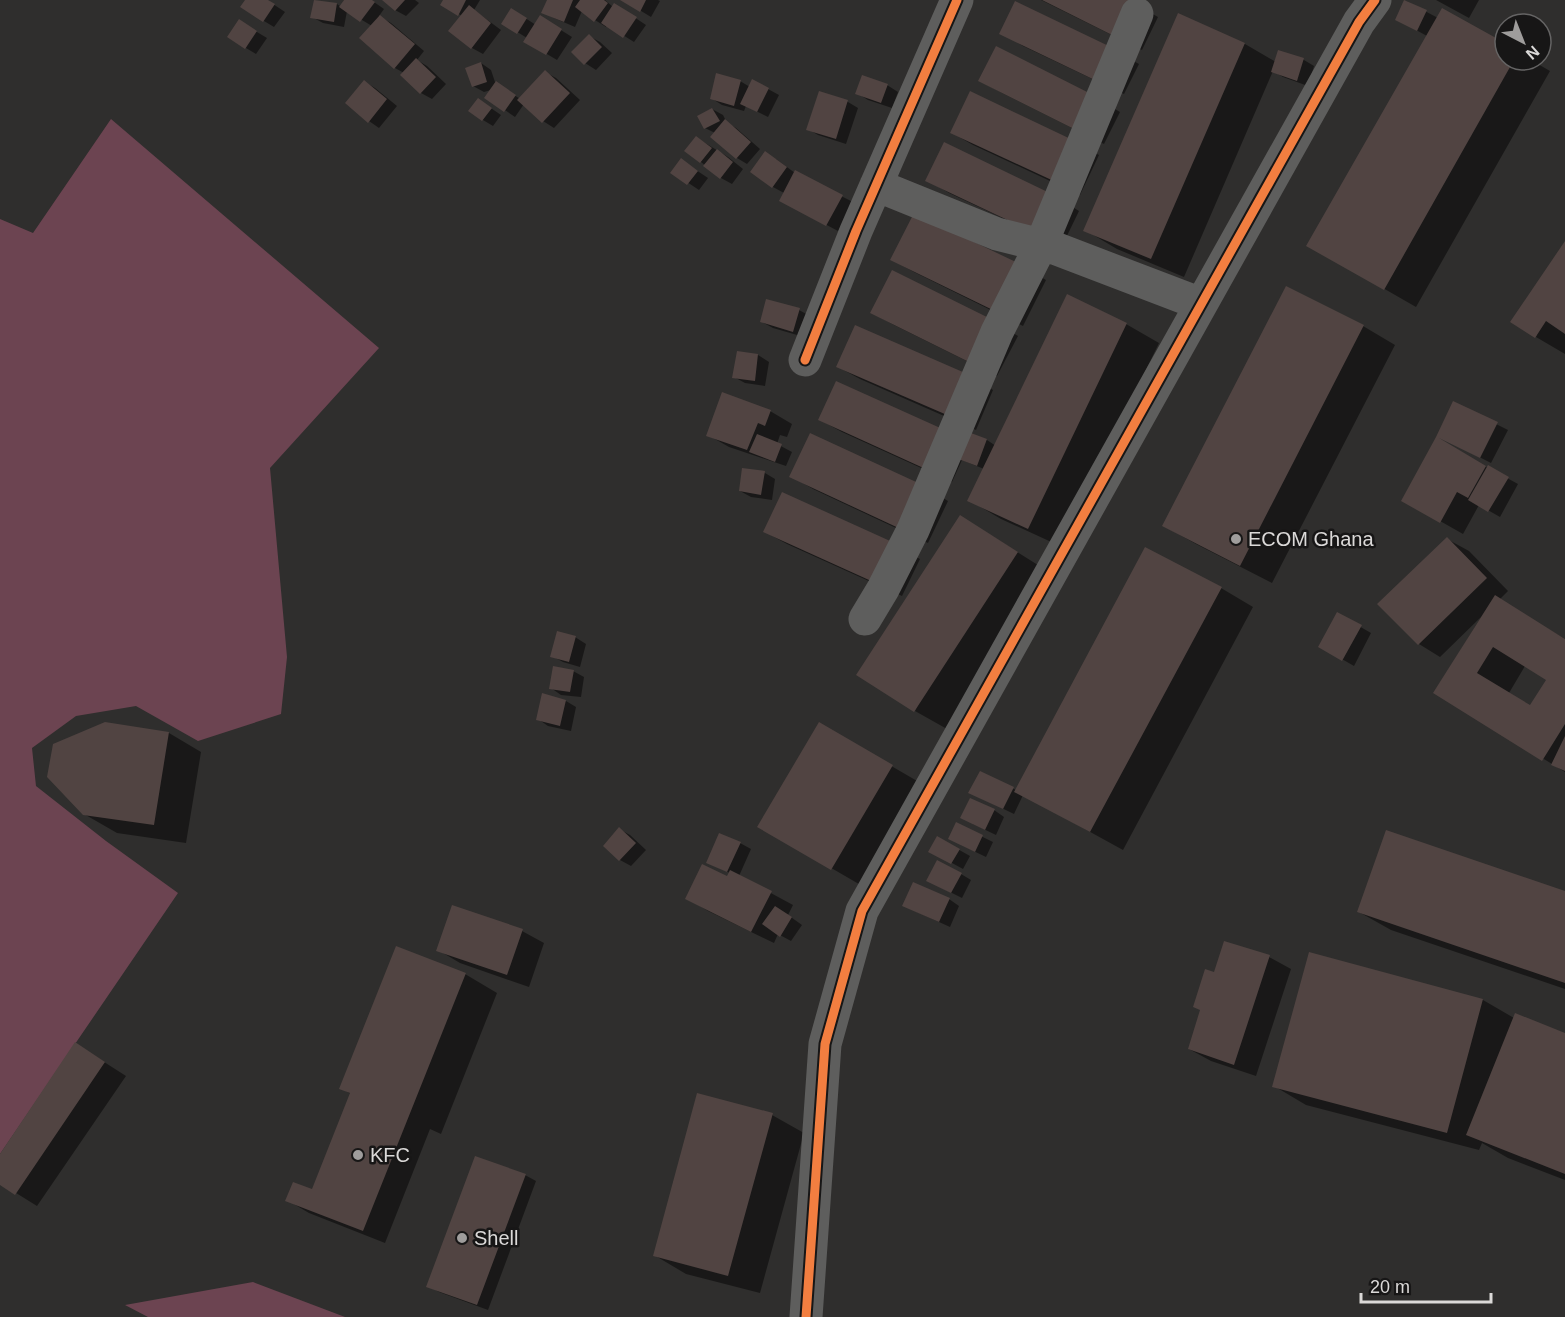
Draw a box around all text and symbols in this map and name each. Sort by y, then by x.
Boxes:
north arrow [1493,12,1553,72]
text: N [1523,43,1543,63]
place label: ECOM Ghana [1248,528,1374,550]
marker: ECOM Ghana [1229,532,1243,546]
place label: KFC [370,1144,410,1166]
marker: KFC [351,1148,365,1162]
place label: Shell [474,1227,518,1249]
marker: Shell [455,1231,469,1245]
scale bar [1361,1266,1492,1304]
text: 20 m [1370,1277,1410,1297]

